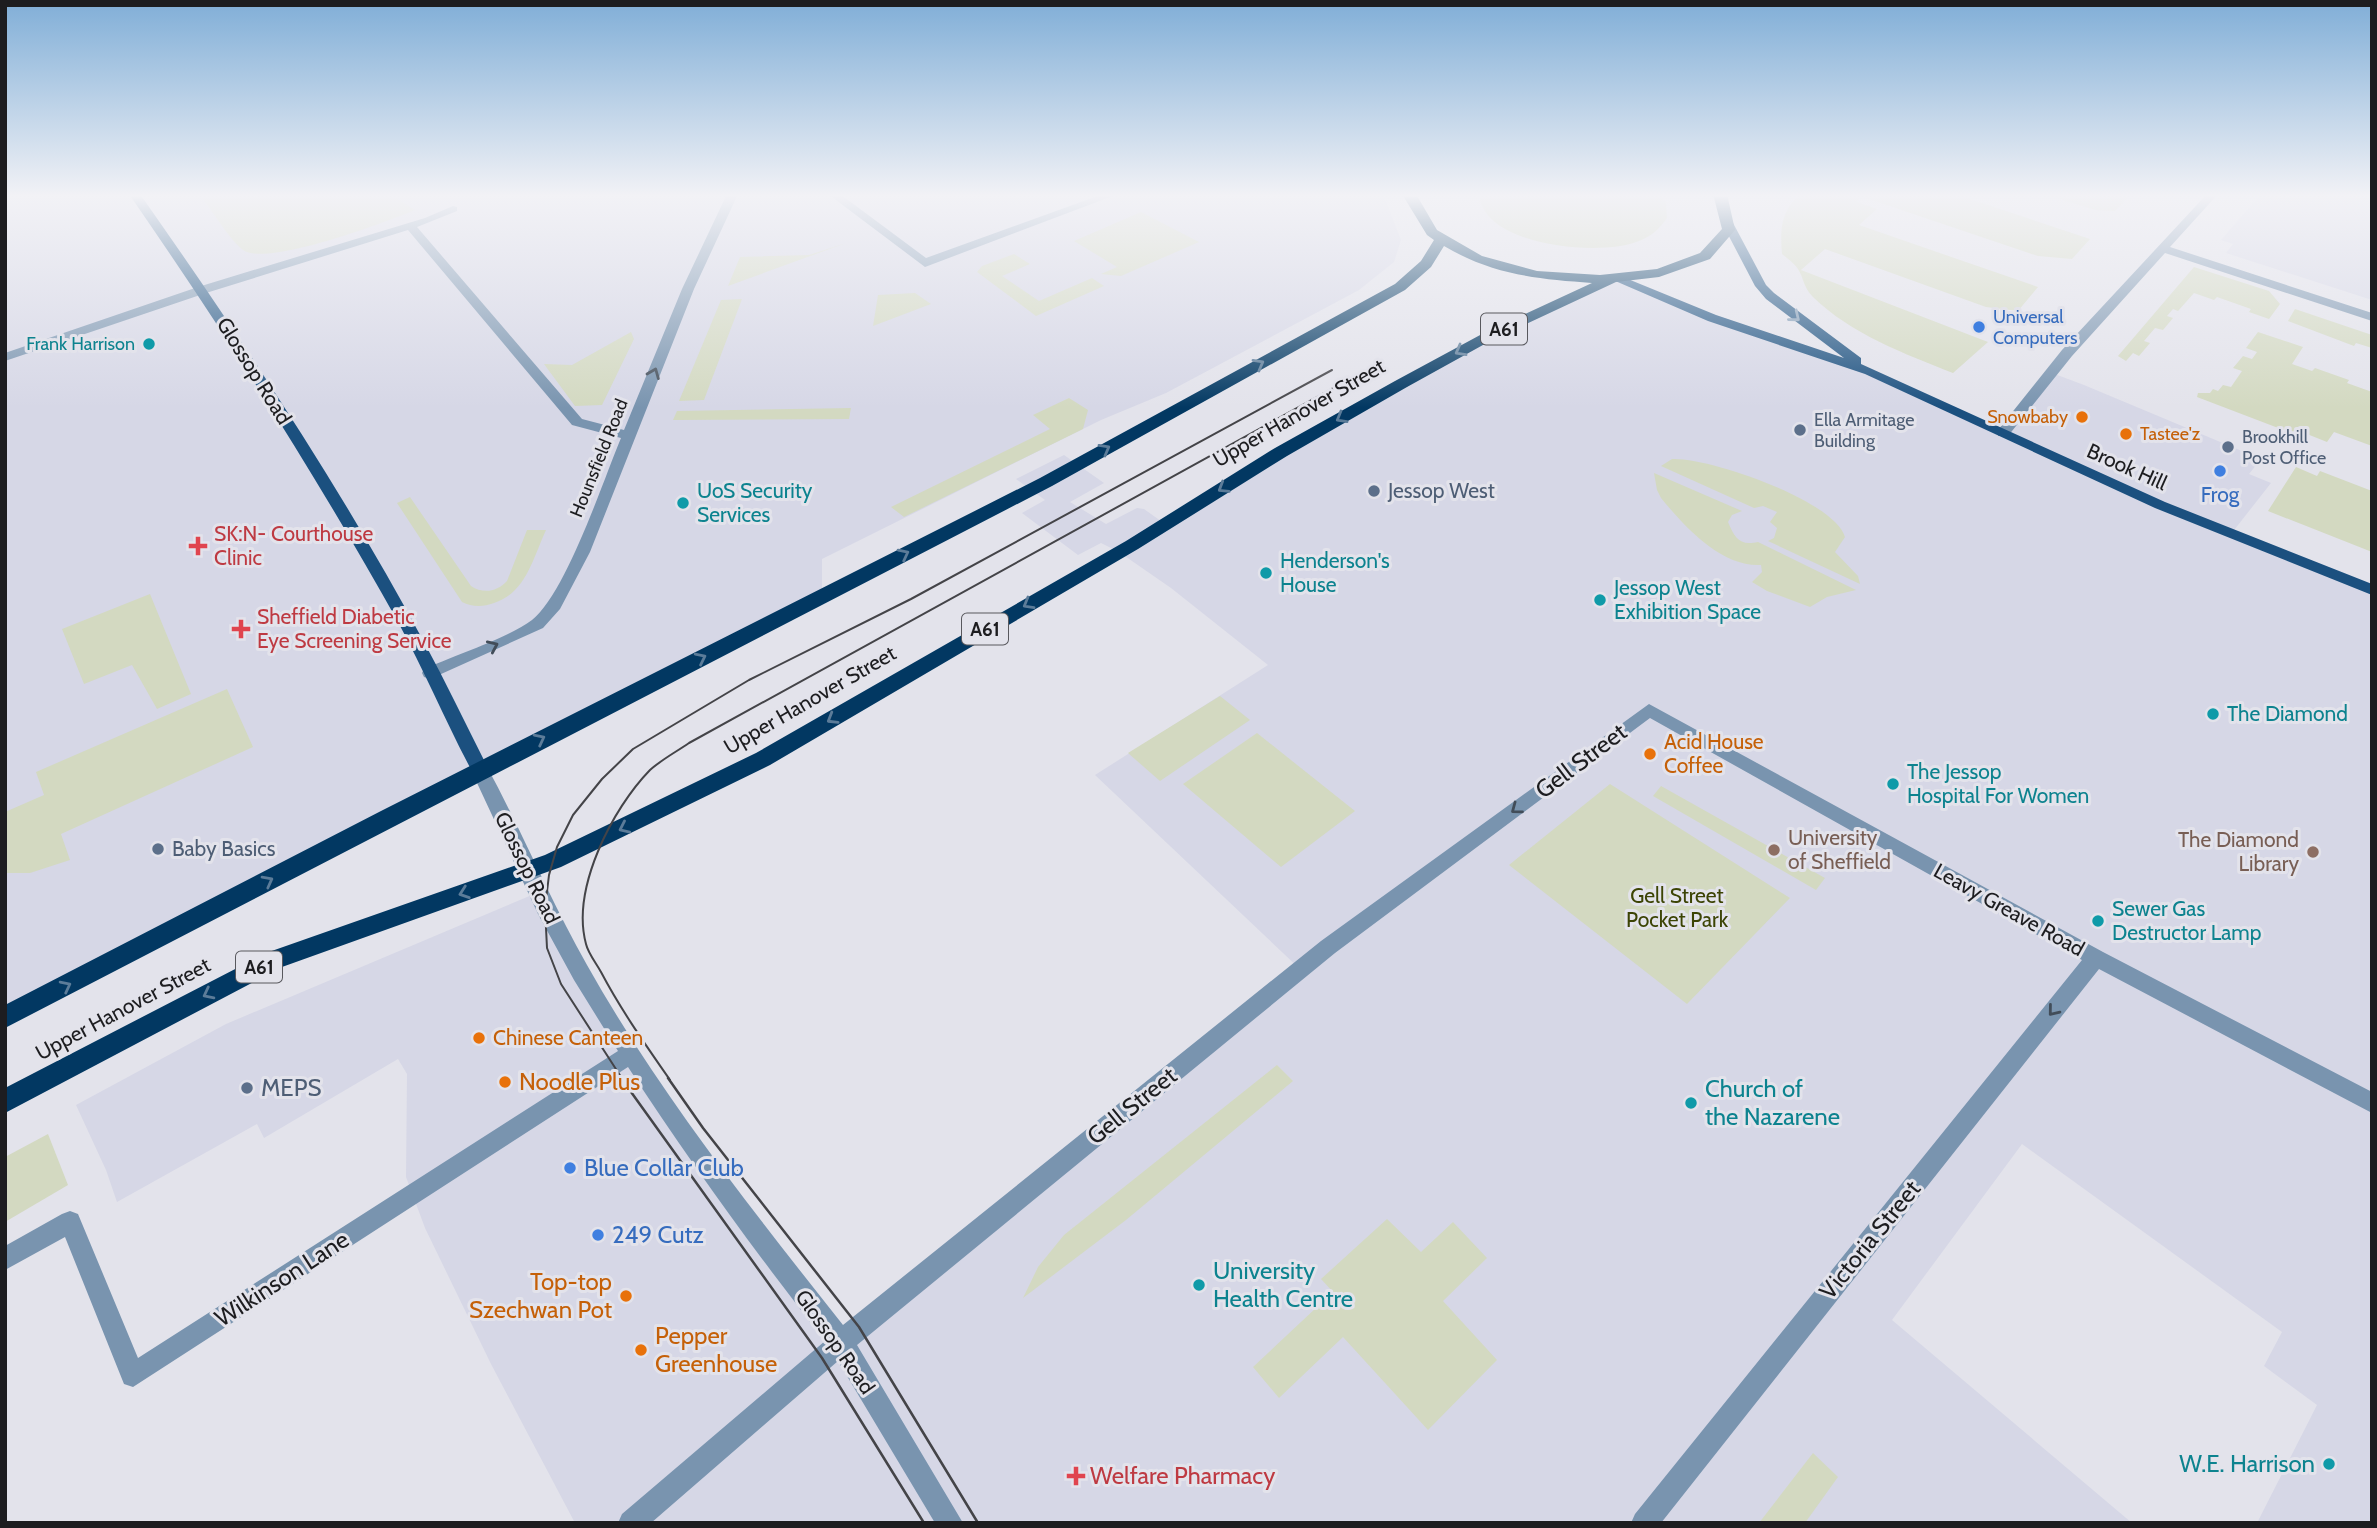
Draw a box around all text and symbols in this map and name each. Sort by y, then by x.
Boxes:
place label: Universal Computers [1993,306,2077,349]
one-way arrow [1788,309,1800,322]
street label: Glossop Road [212,313,297,429]
road number: A61 [1481,314,1527,344]
marker: Universal Computers [1971,319,1987,335]
place label: Frank Harrison [26,333,135,355]
marker: Frank Harrison [141,336,157,352]
one-way arrow [1454,343,1467,356]
street label: Upper Hanover Street [1208,353,1389,472]
one-way arrow [1251,359,1264,372]
one-way arrow [646,368,660,380]
street label: Hounsfield Road [565,396,633,520]
place label: Snowbaby [1987,406,2068,428]
place label: Ella Armitage Building [1814,409,1914,452]
marker: Snowbaby [2074,409,2090,425]
one-way arrow [1336,410,1349,423]
marker: Ella Armitage Building [1792,422,1808,438]
place label: Tastee'z [2140,423,2201,445]
marker: Tastee'z [2118,426,2134,442]
place label: Brookhill Post Office [2242,426,2326,469]
street label: Brook Hill [2083,438,2171,495]
marker: Brookhill Post Office [2220,439,2236,455]
one-way arrow [1098,444,1111,457]
marker: Frog [2212,463,2228,479]
place label: UoS Security Services [697,478,813,527]
place label: Jessop West [1387,478,1495,503]
one-way arrow [1218,479,1231,492]
place label: Frog [2201,482,2240,507]
marker: Jessop West [1366,483,1382,499]
marker: UoS Security Services [675,495,691,511]
place label: SK:N- Courthouse Clinic [214,521,373,570]
marker: SK:N- Courthouse Clinic [188,536,208,556]
place label: Henderson's House [1280,548,1390,597]
one-way arrow [897,549,909,563]
marker: Henderson's House [1258,565,1274,581]
place label: Jessop West Exhibition Space [1613,575,1761,624]
marker: Jessop West Exhibition Space [1592,592,1608,608]
one-way arrow [1023,596,1036,609]
place label: Sheffield Diabetic Eye Screening Service [257,604,452,653]
road number: A61 [962,614,1008,644]
marker: Sheffield Diabetic Eye Screening Service [231,619,251,639]
one-way arrow [486,640,498,654]
street label: Upper Hanover Street [719,640,900,759]
one-way arrow [694,652,706,666]
place label: The Diamond [2227,701,2348,726]
marker: The Diamond [2205,706,2221,722]
one-way arrow [826,711,839,724]
street label: Gell Street [1529,717,1632,804]
place label: Acid House Coffee [1664,729,1764,778]
one-way arrow [533,734,545,748]
marker: Acid House Coffee [1642,746,1658,762]
place label: The Jessop Hospital For Women [1907,759,2089,808]
marker: The Jessop Hospital For Women [1885,776,1901,792]
one-way arrow [1511,801,1524,813]
street label: Glossop Road [490,808,565,928]
one-way arrow [619,820,631,834]
place label: University of Sheffield [1788,825,1891,874]
place label: The Diamond Library [2178,827,2299,876]
place label: Baby Basics [172,836,276,861]
marker: Baby Basics [150,841,166,857]
marker: University of Sheffield [1766,842,1782,858]
marker: The Diamond Library [2305,844,2321,860]
street label: Leavy Greave Road [1930,858,2089,961]
one-way arrow [261,876,273,889]
park label: Gell Street Pocket Park [1626,883,1729,932]
one-way arrow [459,884,471,898]
place label: Sewer Gas Destructor Lamp [2112,896,2261,945]
marker: Sewer Gas Destructor Lamp [2090,913,2106,929]
road number: A61 [236,951,282,982]
street label: Upper Hanover Street [31,952,214,1065]
one-way arrow [59,981,71,994]
one-way arrow [203,986,215,999]
one-way arrow [2049,1004,2062,1016]
place label: Chinese Canteen [493,1025,643,1050]
marker: Chinese Canteen [471,1030,487,1046]
street label: Gell Street [1081,1061,1182,1150]
place label: Noodle Plus [519,1067,640,1096]
place label: MEPS [261,1073,321,1102]
marker: Noodle Plus [497,1074,513,1090]
place label: Church of the Nazarene [1705,1074,1840,1131]
marker: MEPS [239,1080,255,1096]
marker: Church of the Nazarene [1683,1095,1699,1111]
place label: Blue Collar Club [584,1153,744,1182]
marker: Blue Collar Club [562,1160,578,1176]
street label: Victoria Street [1813,1175,1926,1305]
place label: 249 Cutz [612,1220,704,1249]
street label: Wilkinson Lane [209,1225,354,1333]
marker: 249 Cutz [590,1227,606,1243]
place label: University Health Centre [1213,1256,1353,1313]
place label: Top-top Szechwan Pot [469,1267,612,1324]
marker: University Health Centre [1191,1277,1207,1293]
street label: Glossop Road [790,1285,880,1399]
marker: Top-top Szechwan Pot [618,1288,634,1304]
place label: Pepper Greenhouse [655,1321,777,1378]
marker: Pepper Greenhouse [633,1342,649,1358]
place label: W.E. Harrison [2179,1449,2315,1478]
marker: W.E. Harrison [2321,1456,2337,1472]
place label: Welfare Pharmacy [1090,1461,1275,1490]
marker: Welfare Pharmacy [1068,1468,1084,1484]

